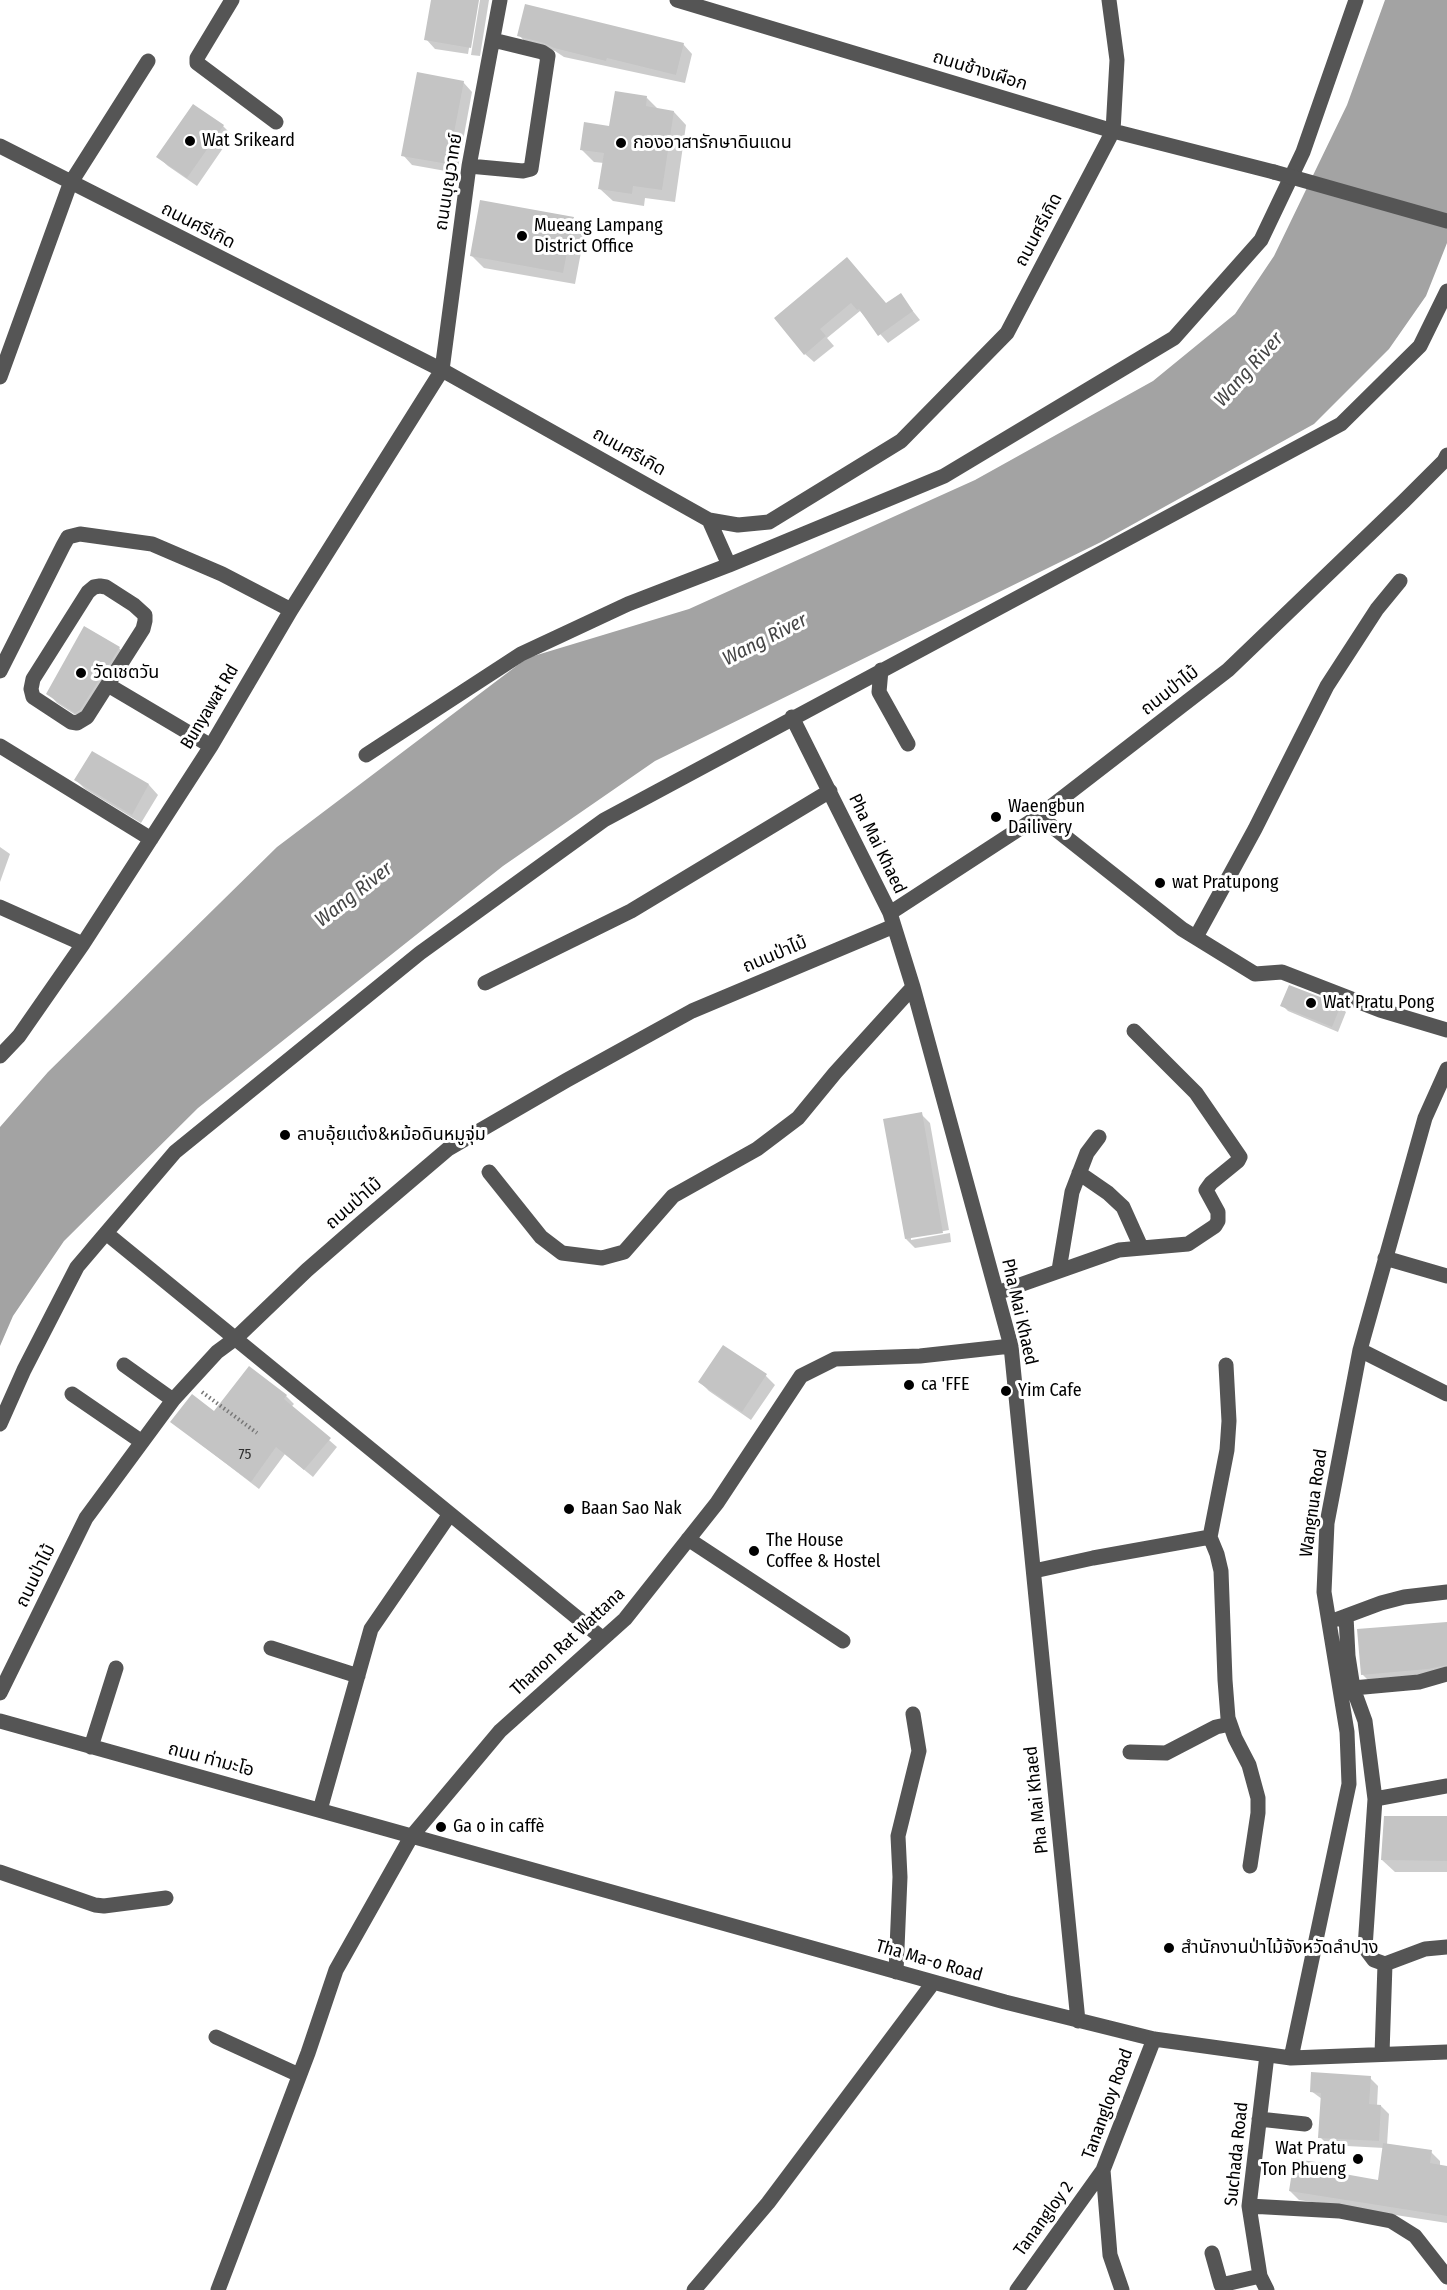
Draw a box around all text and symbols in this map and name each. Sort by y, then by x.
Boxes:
street label: ถนนช้างเผือก [930,46,1030,96]
place label: Wat Srikeard [202,130,295,152]
street label: ถนนบุญวาทย์ [431,132,467,232]
place label: กองอาสารักษาดินแดน [633,132,792,154]
marker: Wat Srikeard [183,134,197,148]
marker: กองอาสารักษาดินแดน [614,136,628,150]
street label: ถนนศรีเกิด [1011,190,1067,270]
street label: ถนนศรีเกิด [157,198,239,254]
place label: Mueang Lampang District Office [534,215,663,258]
marker: Mueang Lampang District Office [515,229,529,243]
water label: Wang River [1209,328,1289,412]
street label: ถนนศรีเกิด [589,423,669,481]
water label: Wang River [719,609,811,671]
street label: Bunyawat Rd [176,661,244,753]
place label: วัดเชตวัน [93,662,159,684]
street label: ถนนป่าไม้ [1137,662,1203,720]
marker: วัดเชตวัน [74,666,88,680]
street label: Pha Mai Khaed [844,791,910,897]
place label: Waengbun Dailivery [1008,796,1085,838]
marker: Waengbun Dailivery [989,810,1003,824]
water label: Wang River [311,857,397,933]
place label: wat Pratupong [1172,872,1278,894]
marker: wat Pratupong [1153,876,1167,890]
street label: ถนนป่าไม้ [740,932,810,978]
place label: Wat Pratu Pong [1323,992,1434,1014]
marker: Wat Pratu Pong [1304,996,1318,1010]
place label: ลาบอุ้ยแต๋ง&หม้อดินหมูจุ่ม [297,1124,486,1146]
marker: ลาบอุ้ยแต๋ง&หม้อดินหมูจุ่ม [278,1128,292,1142]
street label: ถนนป่าไม้ [321,1174,387,1234]
street label: Pha Mai Khaed [996,1257,1042,1367]
place label: ca 'FFE [921,1374,969,1396]
marker: ca 'FFE [902,1378,916,1392]
place label: Yim Cafe [1018,1380,1082,1402]
marker: Yim Cafe [999,1384,1013,1398]
house number: 75 [239,1446,251,1464]
street label: Wangnua Road [1296,1448,1332,1558]
place label: Baan Sao Nak [581,1498,682,1520]
marker: Baan Sao Nak [562,1502,576,1516]
place label: The House Coffee & Hostel [766,1530,881,1572]
street label: ถนนป่าไม้ [11,1541,61,1611]
marker: The House Coffee & Hostel [747,1544,761,1558]
street label: Thanon Rat Wattana [506,1583,630,1701]
street label: ถนน ท่ามะโอ [166,1738,256,1782]
street label: Pha Mai Khaed [1021,1745,1053,1855]
place label: Ga o in caffè [453,1816,544,1838]
marker: Ga o in caffè [434,1820,448,1834]
street label: Tha Ma-o Road [873,1935,985,1987]
place label: สำนักงานป่าไม้จังหวัดลำปาง [1181,1937,1378,1959]
marker: สำนักงานป่าไม้จังหวัดลำปาง [1162,1941,1176,1955]
street label: Tanangloy Road [1078,2046,1138,2162]
street label: Suchada Road [1221,2101,1253,2207]
place label: Wat Pratu Ton Phueng [1261,2138,1346,2180]
marker: Wat Pratu Ton Phueng [1351,2152,1365,2166]
street label: Tanangloy 2 [1010,2178,1078,2260]

